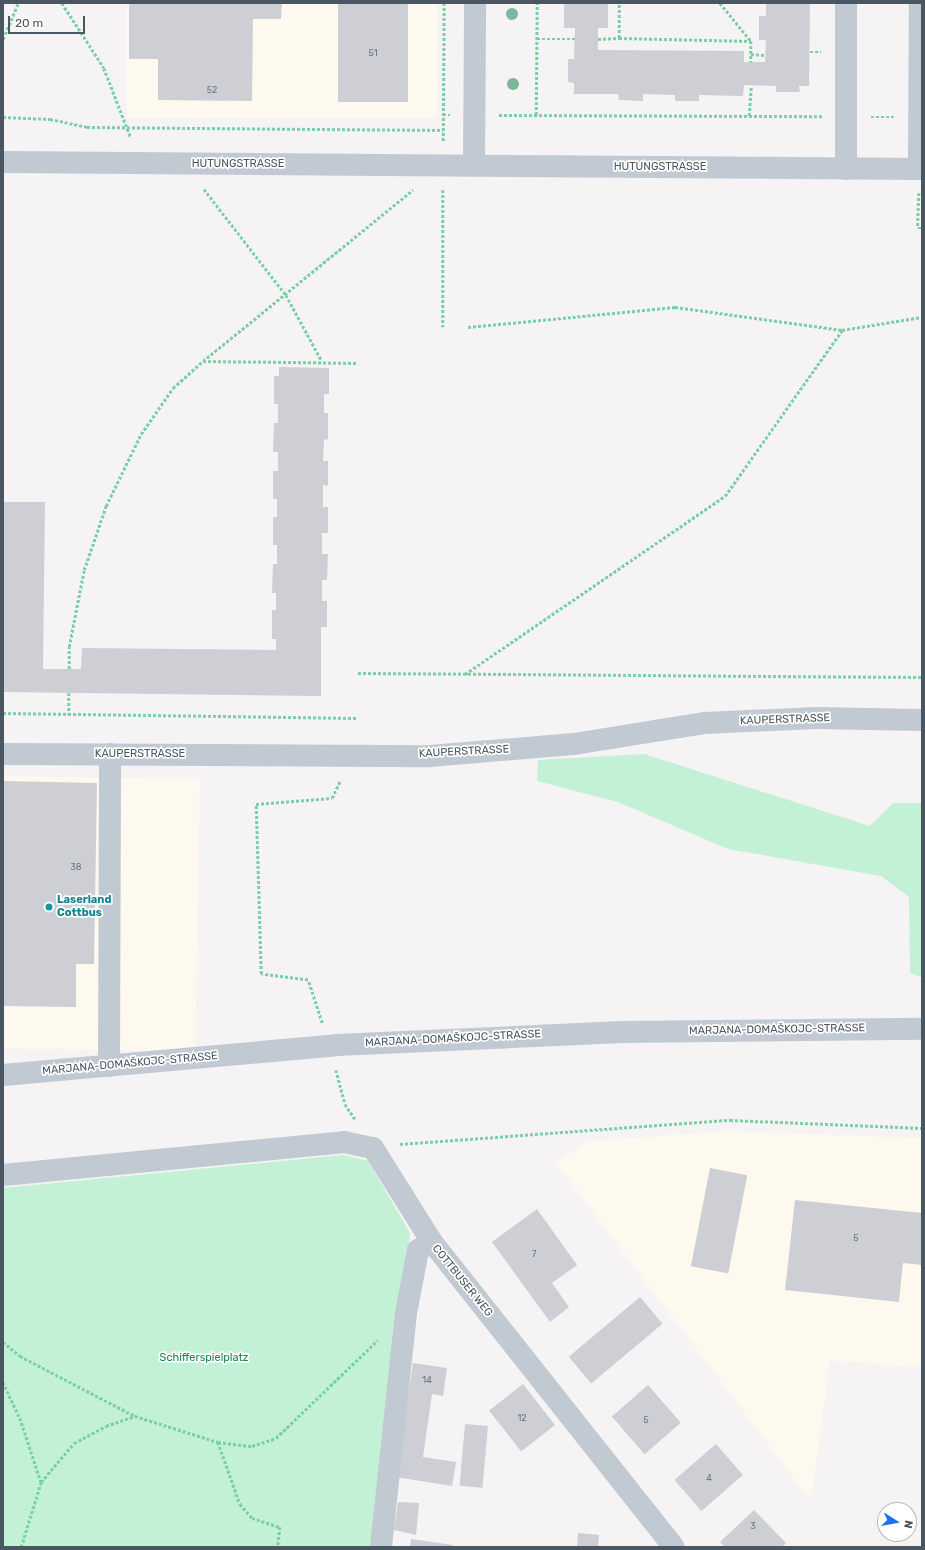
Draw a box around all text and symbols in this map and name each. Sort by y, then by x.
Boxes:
scale bar [10,8,87,34]
text: 20 m [15,16,43,30]
house number: 51 [368,48,378,58]
house number: 52 [207,85,217,95]
street label: HUTUNGSTRASSE [192,157,284,171]
street label: HUTUNGSTRASSE [614,160,706,174]
street label: KAUPERSTRASSE [740,712,830,728]
street label: KAUPERSTRASSE [419,743,509,761]
street label: KAUPERSTRASSE [95,747,185,761]
house number: 38 [70,862,82,872]
place label: Laserland Cottbus [57,894,111,920]
marker: Laserland Cottbus [44,902,54,912]
street label: MARJANA-DOMAŠKOJC-STRASSE [689,1022,865,1038]
street label: MARJANA-DOMAŠKOJC-STRASSE [365,1028,541,1050]
street label: MARJANA-DOMAŠKOJC-STRASSE [42,1050,218,1078]
house number: 5 [853,1233,859,1243]
street label: COTTBUSER WEG [429,1242,495,1320]
house number: 7 [532,1249,536,1259]
park label: Schifferspielplatz [160,1351,248,1365]
house number: 14 [422,1375,432,1385]
house number: 12 [517,1413,527,1423]
house number: 5 [643,1415,649,1425]
house number: 4 [706,1473,712,1483]
north arrow [877,1502,917,1542]
text: N [901,1519,915,1529]
house number: 3 [750,1521,756,1531]

